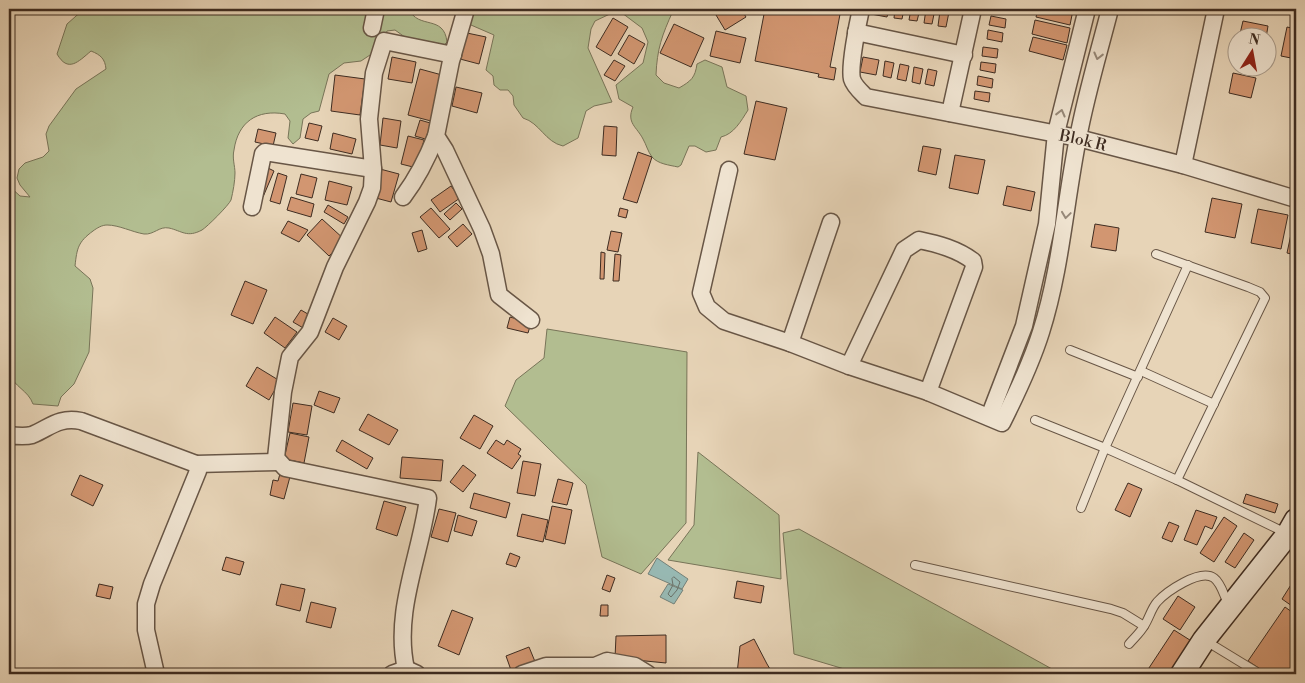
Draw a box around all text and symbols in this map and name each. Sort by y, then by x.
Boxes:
north arrow [1228,28,1278,78]
text: N [1247,30,1261,50]
one-way arrow [1093,52,1104,61]
one-way arrow [1055,108,1066,117]
street label: Blok R [1057,125,1109,156]
one-way arrow [1062,211,1072,220]

